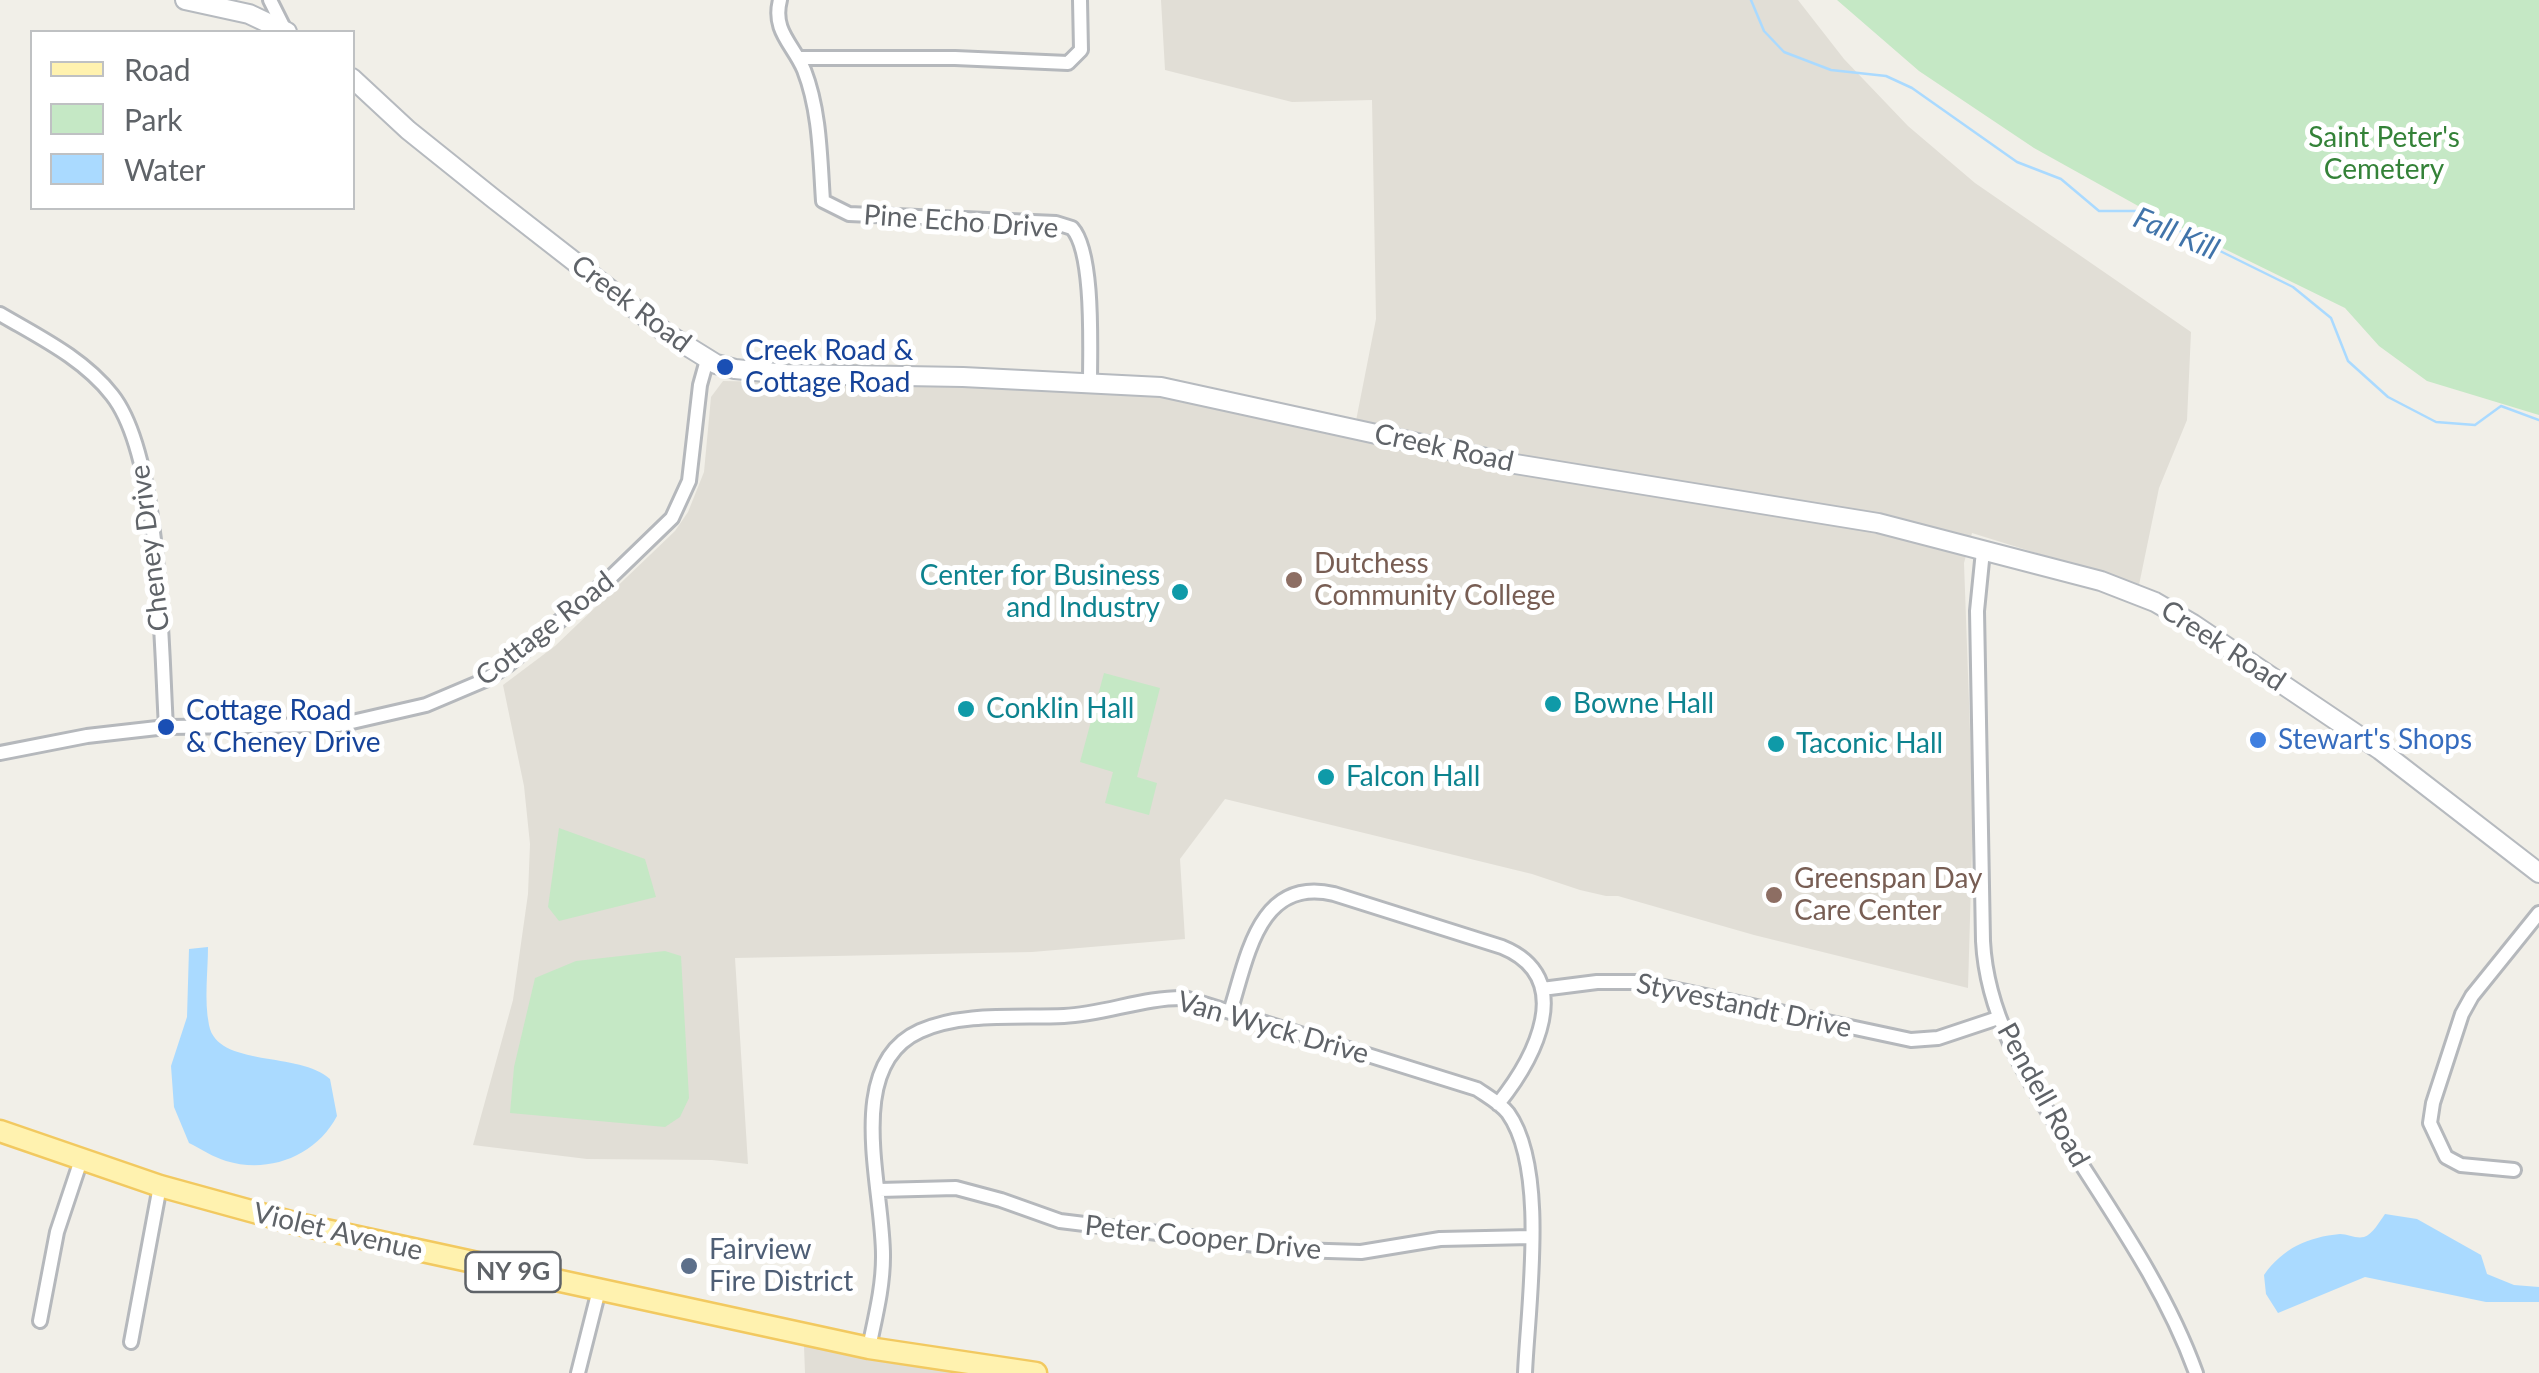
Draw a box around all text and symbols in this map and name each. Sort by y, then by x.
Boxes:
legend [30,30,355,210]
text: Road [124,51,191,87]
text: Park [124,101,183,137]
park label: Saint Peter's Cemetery [2308,121,2460,187]
text: Water [124,151,206,187]
street label: Pine Echo Drive [862,198,1060,246]
water label: Fall Kill [2128,200,2224,268]
street label: Creek Road [564,248,698,360]
place label: Creek Road & Cottage Road [745,334,913,400]
marker: Creek Road & Cottage Road [714,356,736,378]
street label: Creek Road [1371,417,1517,479]
street label: Cheney Drive [123,463,177,633]
place label: Dutchess Community College [1314,547,1555,613]
place label: Center for Business and Industry [920,559,1160,625]
street label: Cottage Road [469,565,621,693]
marker: Dutchess Community College [1283,569,1305,591]
marker: Center for Business and Industry [1169,581,1191,603]
street label: Creek Road [2155,593,2291,699]
place label: Bowne Hall [1573,687,1714,721]
place label: Conklin Hall [986,692,1134,726]
marker: Bowne Hall [1542,693,1564,715]
place label: Cottage Road & Cheney Drive [186,694,381,760]
marker: Conklin Hall [955,698,977,720]
marker: Cottage Road & Cheney Drive [155,716,177,738]
place label: Stewart's Shops [2278,723,2472,757]
place label: Taconic Hall [1796,727,1943,761]
marker: Stewart's Shops [2247,729,2269,751]
marker: Taconic Hall [1765,733,1787,755]
place label: Falcon Hall [1346,760,1480,794]
marker: Falcon Hall [1315,766,1337,788]
place label: Greenspan Day Care Center [1794,862,1983,928]
marker: Greenspan Day Care Center [1763,884,1785,906]
street label: Styvestandt Drive [1633,967,1855,1045]
street label: Van Wyck Drive [1173,985,1373,1071]
street label: Pendell Road [1990,1017,2096,1173]
street label: Violet Avenue [250,1196,426,1268]
street label: Peter Cooper Drive [1083,1209,1323,1267]
place label: Fairview Fire District [709,1233,853,1299]
road number: NY 9G [466,1252,560,1292]
marker: Fairview Fire District [678,1255,700,1277]

